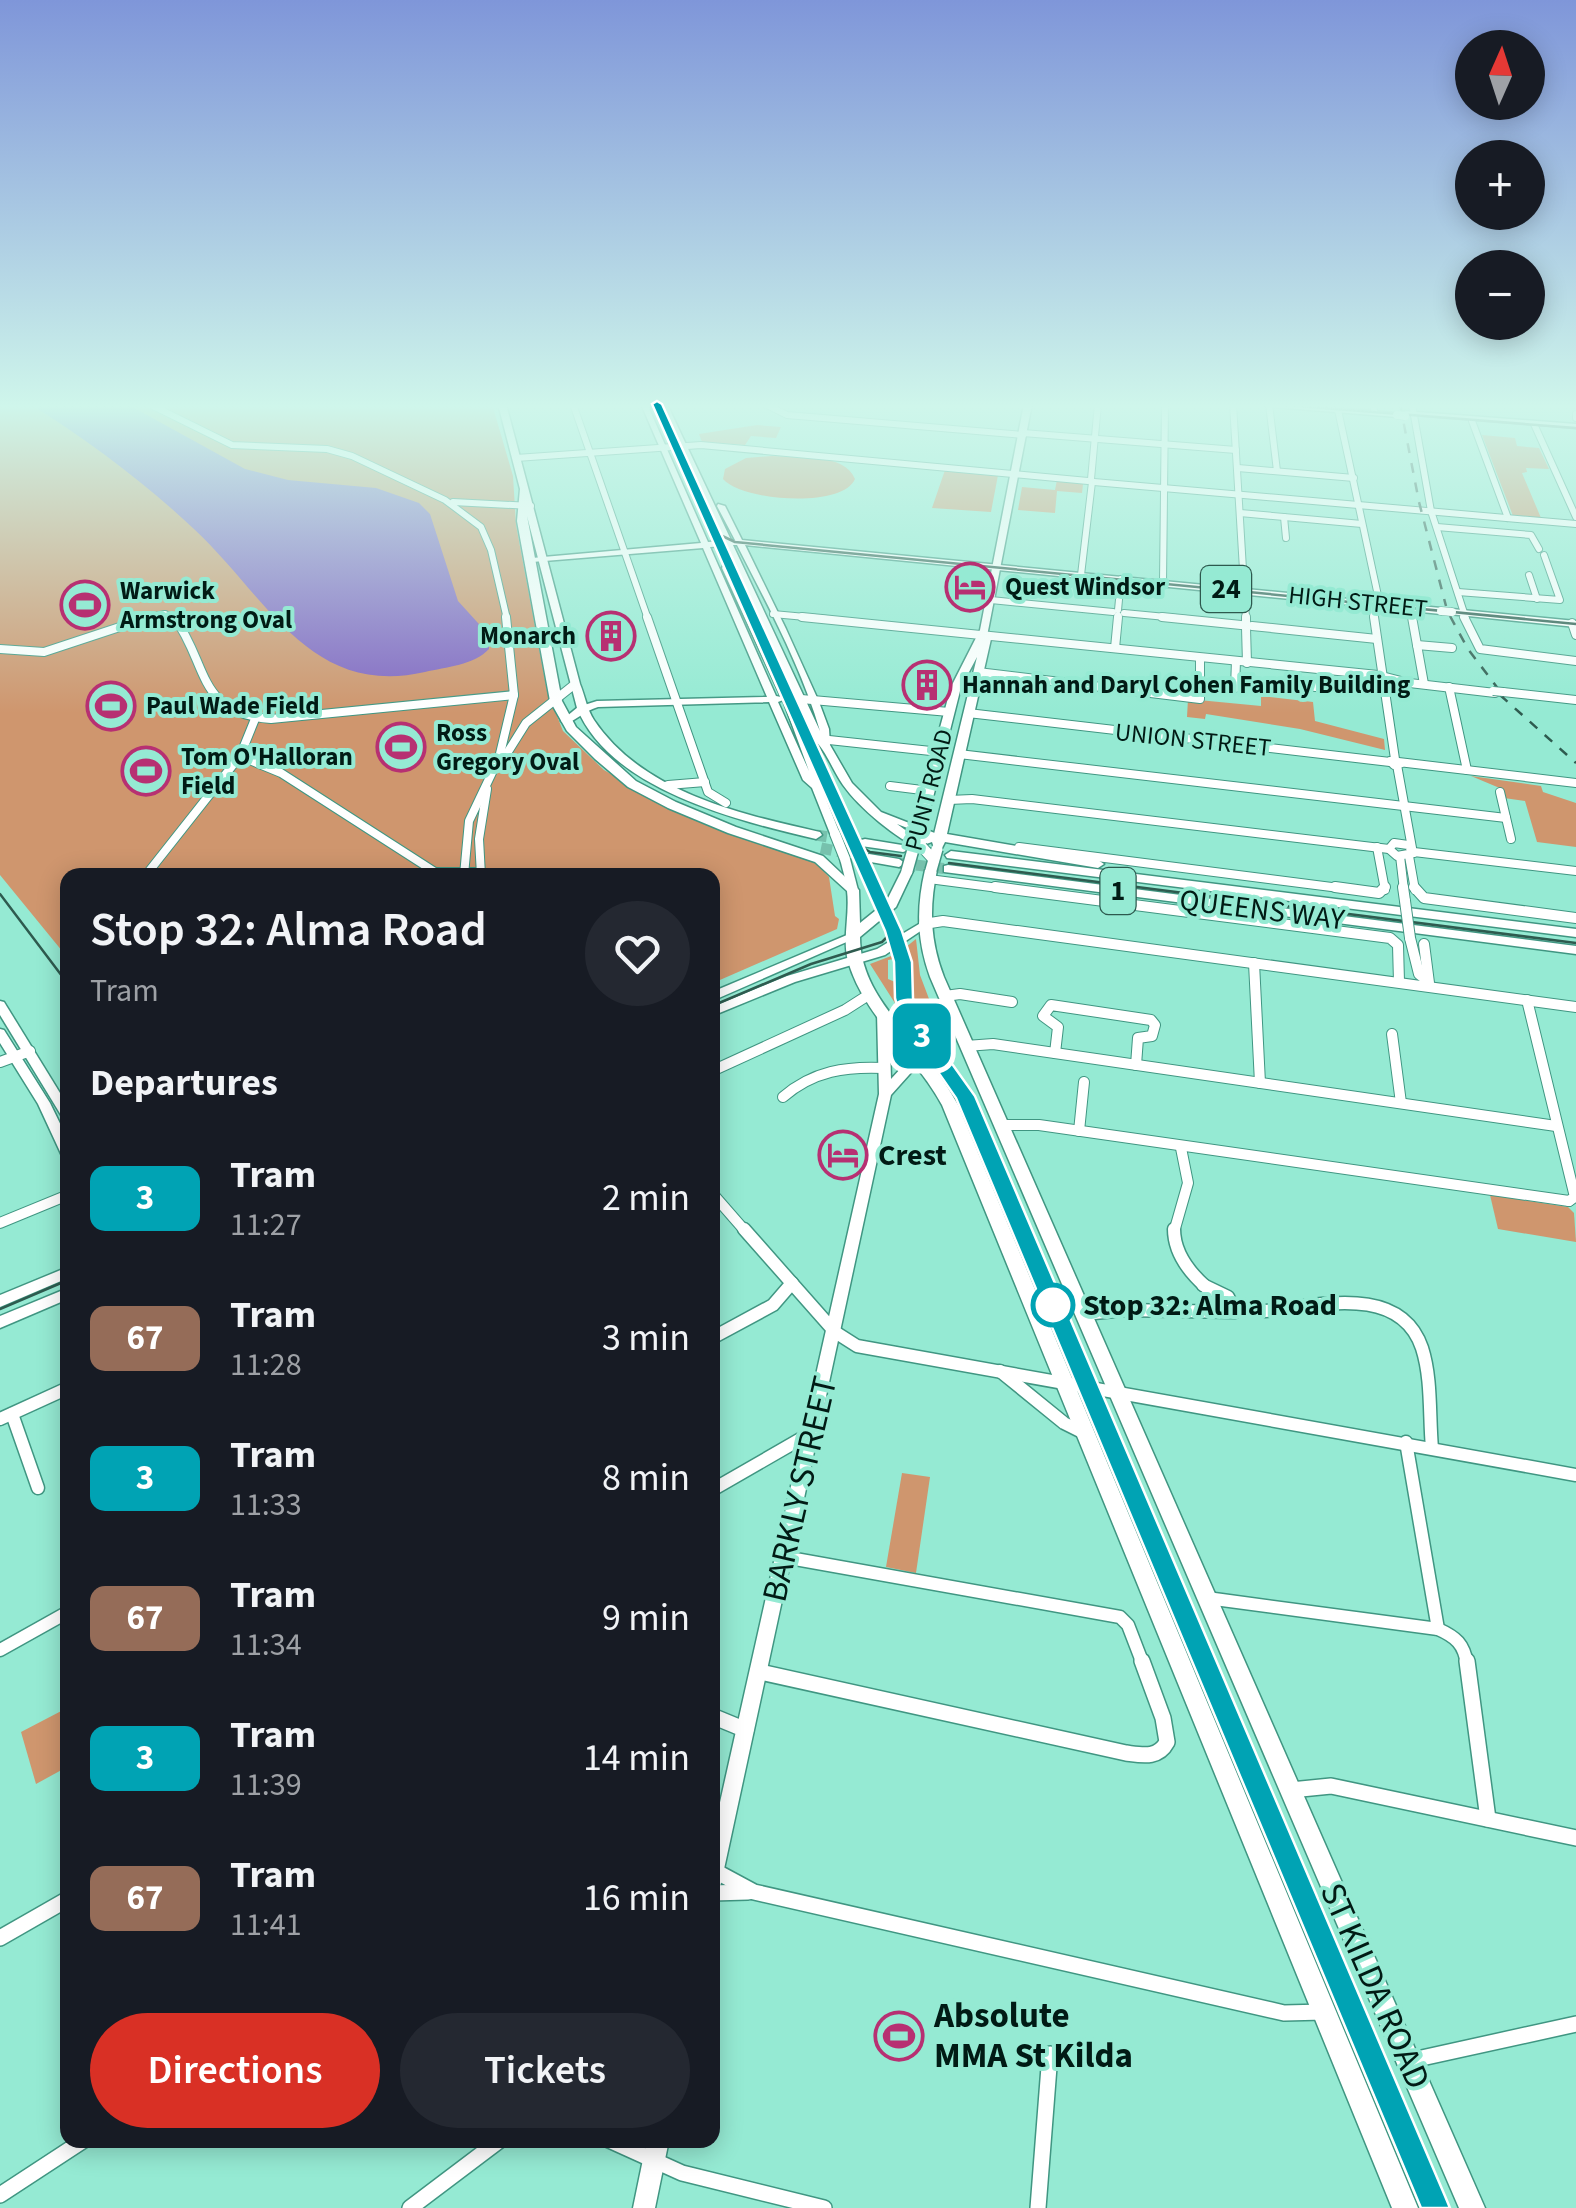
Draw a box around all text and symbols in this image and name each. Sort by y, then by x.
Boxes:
north arrow [1455,30,1545,120]
map controls [1455,30,1545,340]
button: + [1455,140,1545,230]
button: − [1455,250,1545,340]
hotel icon: Quest Windsor [944,561,996,613]
road number: 24 [1201,566,1251,612]
place label: Quest Windsor [1005,569,1165,605]
place label: Warwick Armstrong Oval [119,573,292,638]
street label: HIGH STREET [1287,577,1429,627]
sports icon: Warwick Armstrong Oval [59,579,111,631]
building icon: Monarch [585,610,637,662]
place label: Monarch [480,618,576,654]
building icon: Hannah and Daryl Cohen Family Building [901,659,953,711]
place label: Hannah and Daryl Cohen Family Building [962,667,1410,703]
sports icon: Paul Wade Field [85,680,137,732]
place label: Paul Wade Field [146,688,320,724]
street label: UNION STREET [1113,714,1273,766]
place label: Ross Gregory Oval [436,715,579,780]
sports icon: Ross Gregory Oval [375,721,427,773]
street label: PUNT ROAD [896,725,962,855]
place label: Tom O'Halloran Field [181,739,353,804]
sports icon: Tom O'Halloran Field [120,745,172,797]
road number: 1 [1100,868,1136,914]
street label: QUEENS WAY [1177,879,1348,942]
text: Stop 32: Alma Road [90,896,487,964]
button: heart [585,901,690,1006]
text: Tram [90,968,159,1014]
line badge: 3 [890,1004,954,1068]
text: 3 [913,1011,931,1061]
text: Departures [90,1056,278,1110]
hotel icon: Crest [817,1129,869,1181]
place label: Crest [878,1134,947,1177]
text: Tram [230,1148,316,1202]
text: 2 min [602,1171,690,1225]
text: 3 [136,1173,154,1223]
text: 11:27 [230,1202,302,1248]
marker: Stop 32: Alma Road [1032,1284,1074,1326]
place label: Stop 32: Alma Road [1083,1284,1337,1327]
text: Tram [230,1288,316,1342]
text: 3 min [602,1311,690,1365]
text: 67 [127,1313,163,1363]
text: 11:28 [230,1342,302,1388]
street label: BARKLY STREET [750,1371,850,1607]
text: Tram [230,1428,316,1482]
text: 8 min [602,1451,690,1505]
text: 3 [136,1453,154,1503]
text: 11:33 [230,1482,302,1528]
text: Tram [230,1568,316,1622]
text: 9 min [602,1591,690,1645]
text: 67 [127,1593,163,1643]
text: 11:34 [230,1622,302,1668]
text: Tram [230,1708,316,1762]
text: 14 min [583,1731,690,1785]
text: 3 [136,1733,154,1783]
text: 11:39 [230,1762,302,1808]
text: Tram [230,1848,316,1902]
text: 16 min [583,1871,690,1925]
text: 67 [127,1873,163,1923]
street label: ST KILDA ROAD [1307,1875,1443,2097]
text: 11:41 [230,1902,302,1948]
place label: Absolute MMA St Kilda [933,1991,1133,2081]
sports icon: Absolute MMA St Kilda [873,2010,925,2062]
button: Directions [90,2013,380,2128]
button: Tickets [400,2013,690,2128]

